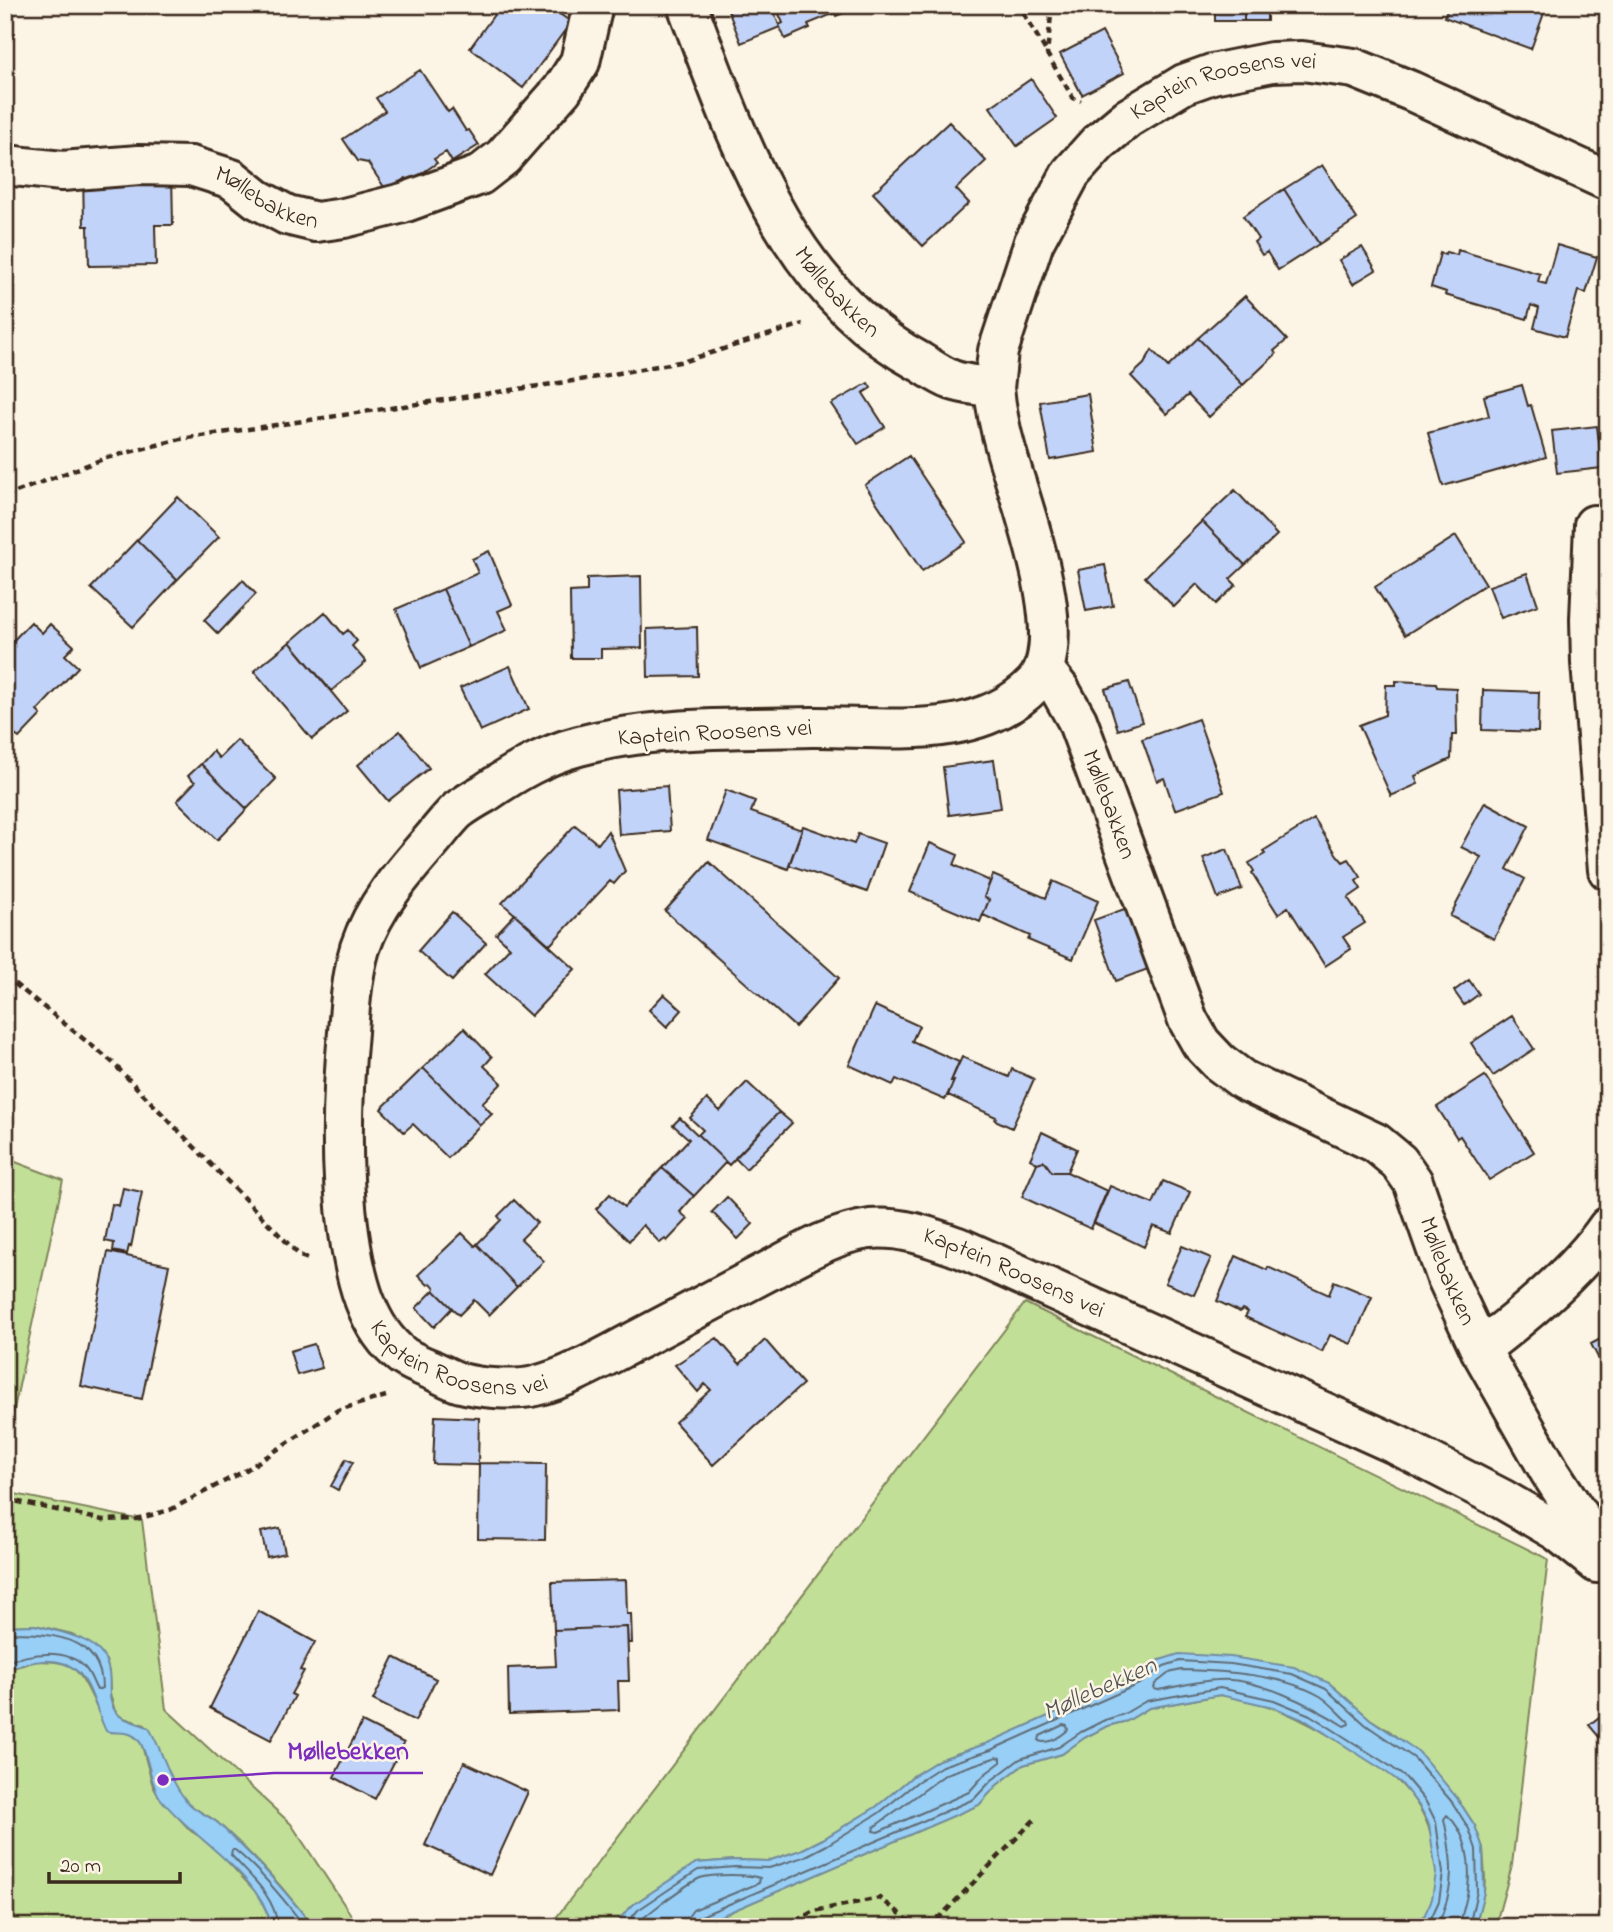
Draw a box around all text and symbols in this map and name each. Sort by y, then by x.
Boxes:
street label: Kaptein Roosens vei [1124,44,1319,130]
street label: Møllebakken [211,157,322,239]
street label: Møllebakken [784,240,887,347]
street label: Kaptein Roosens vei [617,711,813,757]
street label: Møllebakken [1072,745,1145,864]
street label: Møllebakken [1409,1212,1484,1331]
street label: Kaptein Roosens vei [918,1219,1110,1328]
street label: Kaptein Roosens vei [360,1314,552,1406]
water label: Møllebekken [1037,1647,1164,1732]
callout: Møllebekken [274,1726,423,1773]
text: Møllebekken [287,1734,409,1772]
scale bar [49,1841,180,1885]
text: 20 m [60,1852,101,1882]

